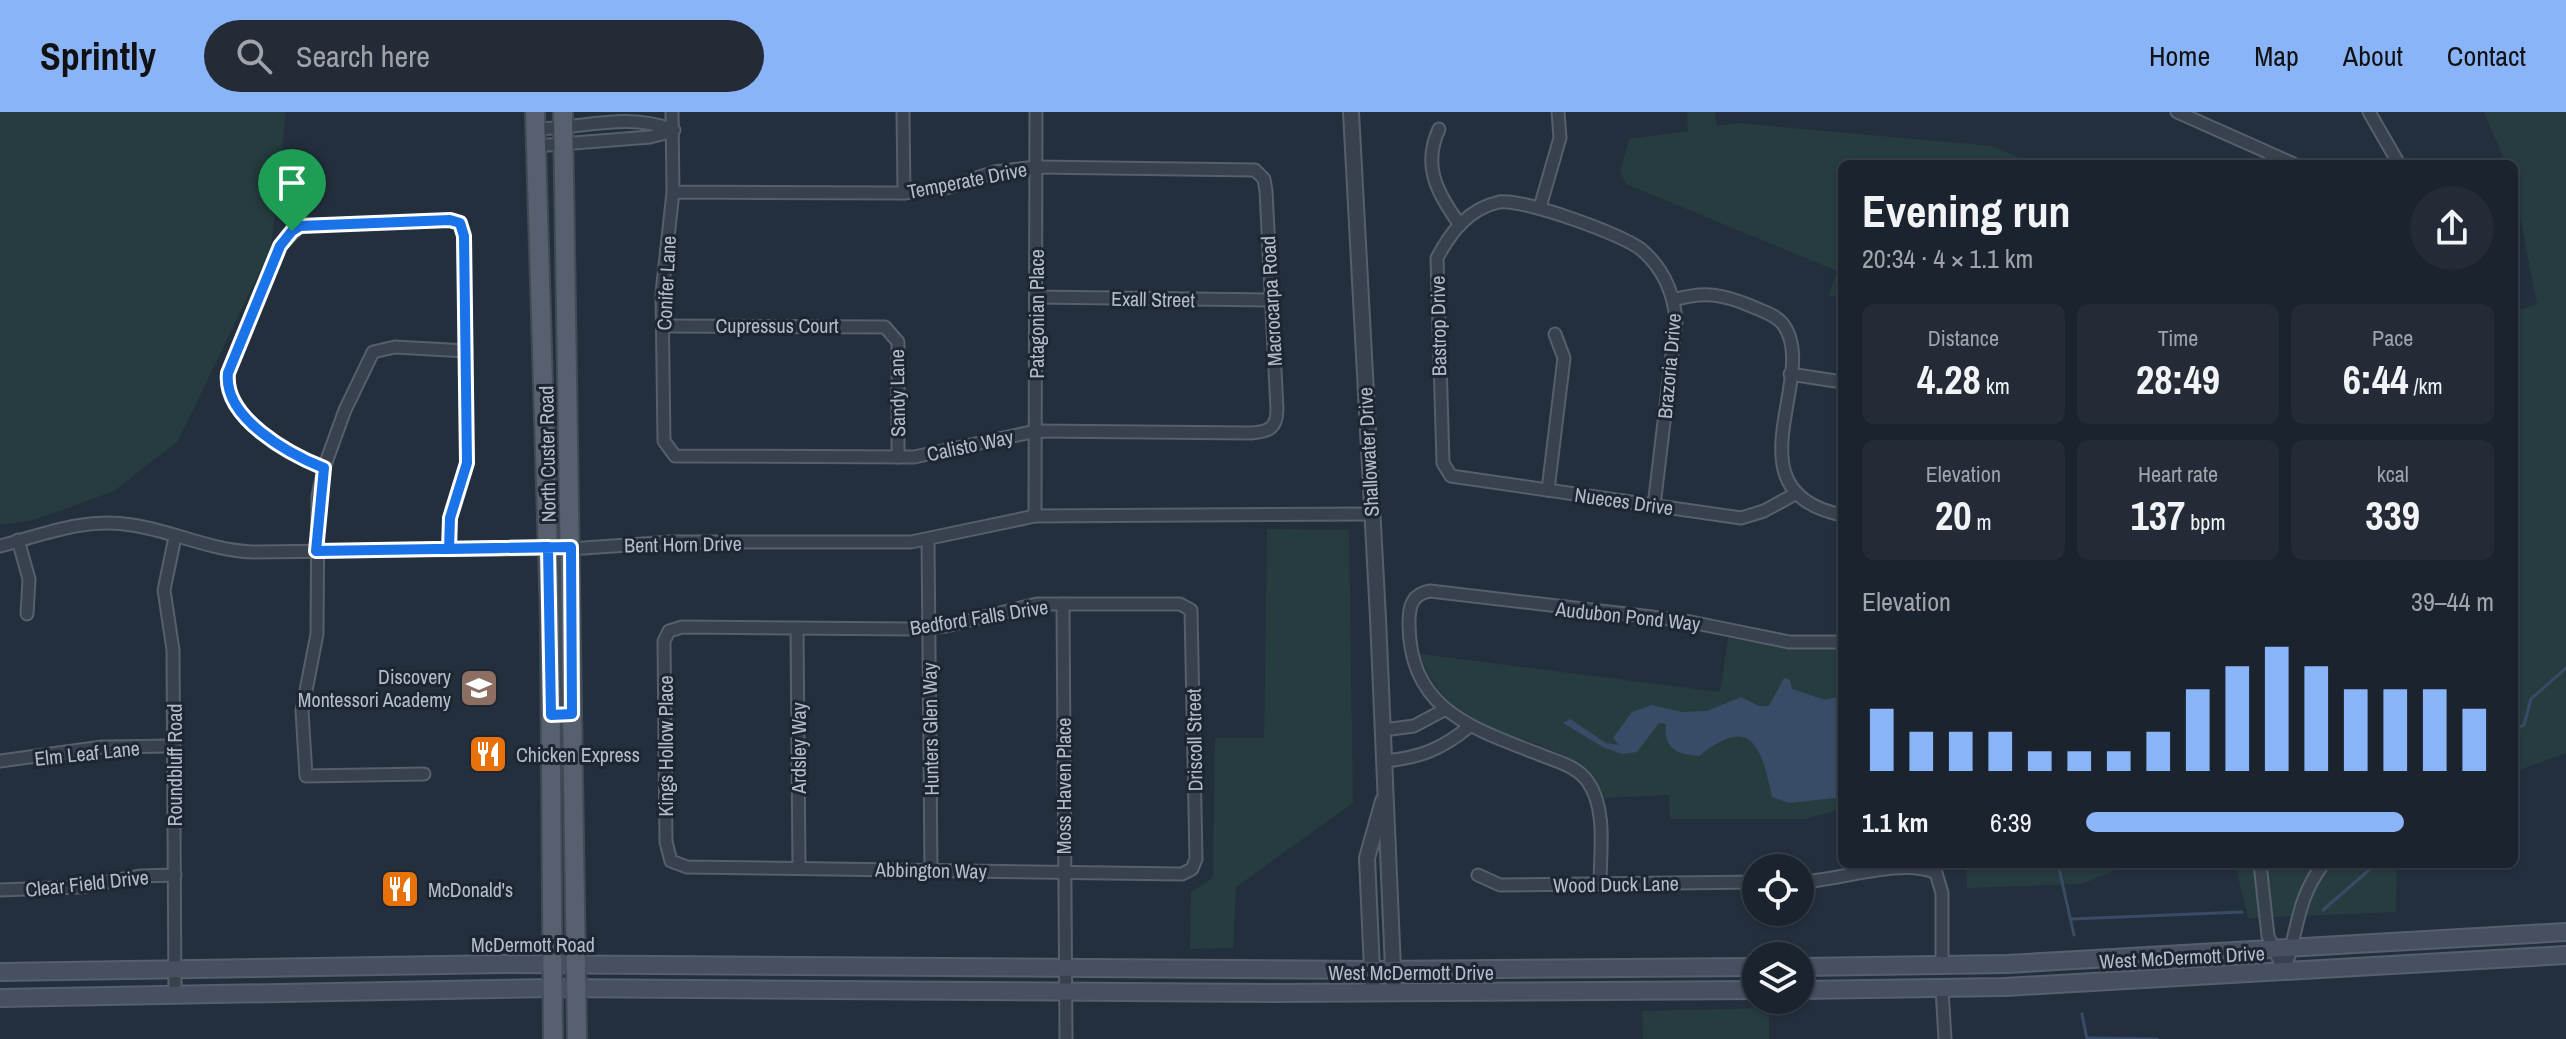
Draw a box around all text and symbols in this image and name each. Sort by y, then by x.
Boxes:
search box [204,20,764,92]
text: Sprintly [40,31,156,82]
icon: search [232,34,276,78]
text: Search here [296,36,430,76]
text: Home [2149,37,2210,75]
text: Map [2254,37,2299,75]
text: About [2343,37,2403,75]
text: Contact [2447,37,2526,75]
pin [258,149,326,231]
street label: Temperate Drive [905,155,1029,205]
icon: arrive [270,161,314,205]
text: Evening run [1862,181,2071,241]
button: share [2410,186,2494,270]
street label: Conifer Lane [650,235,682,331]
street label: Macrocarpa Road [1254,235,1288,367]
text: 20:34 · 4 × 1.1 km [1862,241,2033,276]
street label: Patagonian Place [1023,249,1050,379]
street label: Bastrop Drive [1424,276,1452,376]
street label: Exall Street [1111,285,1196,313]
street label: Cupressus Court [715,312,839,339]
street label: Brazoria Drive [1651,312,1687,420]
text: Distance [1928,323,1999,353]
text: Time [2158,323,2198,353]
text: Pace [2372,323,2413,353]
street label: Sandy Lane [883,349,911,437]
text: 4.28 [1917,353,1981,406]
text: 28:49 [2136,353,2220,406]
text: 6:44 [2343,353,2408,406]
text: km [1981,371,2010,401]
text: /km [2408,371,2443,401]
street label: North Custer Road [532,385,562,523]
street label: Shallowater Drive [1351,387,1385,517]
street label: Calisto Way [924,423,1017,467]
text: Elevation [1926,459,2001,489]
text: Heart rate [2138,459,2218,489]
text: kcal [2377,459,2409,489]
street label: Nueces Drive [1573,481,1675,521]
text: 20 [1935,489,1972,542]
text: 137 [2131,489,2185,542]
text: 339 [2365,489,2420,542]
text: m [1972,507,1992,537]
text: bpm [2185,507,2225,537]
street label: Bent Horn Drive [624,529,742,559]
text: Elevation [1862,584,1951,619]
text: 39–44 m [2411,584,2494,619]
street label: Bedford Falls Drive [908,593,1050,641]
street label: Audubon Pond Way [1553,595,1702,637]
street label: Hunters Glen Way [915,661,945,796]
place label: Discovery Montessori Academy [298,663,452,713]
school or university icon: Discovery Montessori Academy [458,667,500,709]
street label: Kings Hollow Place [652,675,679,817]
street label: Driscoll Street [1180,688,1208,792]
street label: Ardsley Way [785,701,812,795]
street label: Roundbluff Road [161,704,188,826]
street label: Moss Haven Place [1050,718,1077,854]
restaurant icon: Chicken Express [467,733,509,775]
street label: Elm Leaf Lane [33,734,141,772]
place label: Chicken Express [516,741,640,768]
text: 1.1 km [1862,805,1928,840]
text: 6:39 [1990,805,2032,840]
map controls [1742,854,1814,1014]
button: locate [1742,854,1814,926]
street label: Abbington Way [874,856,988,884]
street label: Clear Field Drive [24,863,150,903]
restaurant icon: McDonald's [379,868,421,910]
street label: Wood Duck Lane [1553,869,1679,899]
place label: McDonald's [428,876,513,903]
street label: McDermott Road [471,931,595,958]
street label: West McDermott Drive [2099,939,2265,975]
button: layers [1742,942,1814,1014]
street label: West McDermott Drive [1328,959,1494,986]

